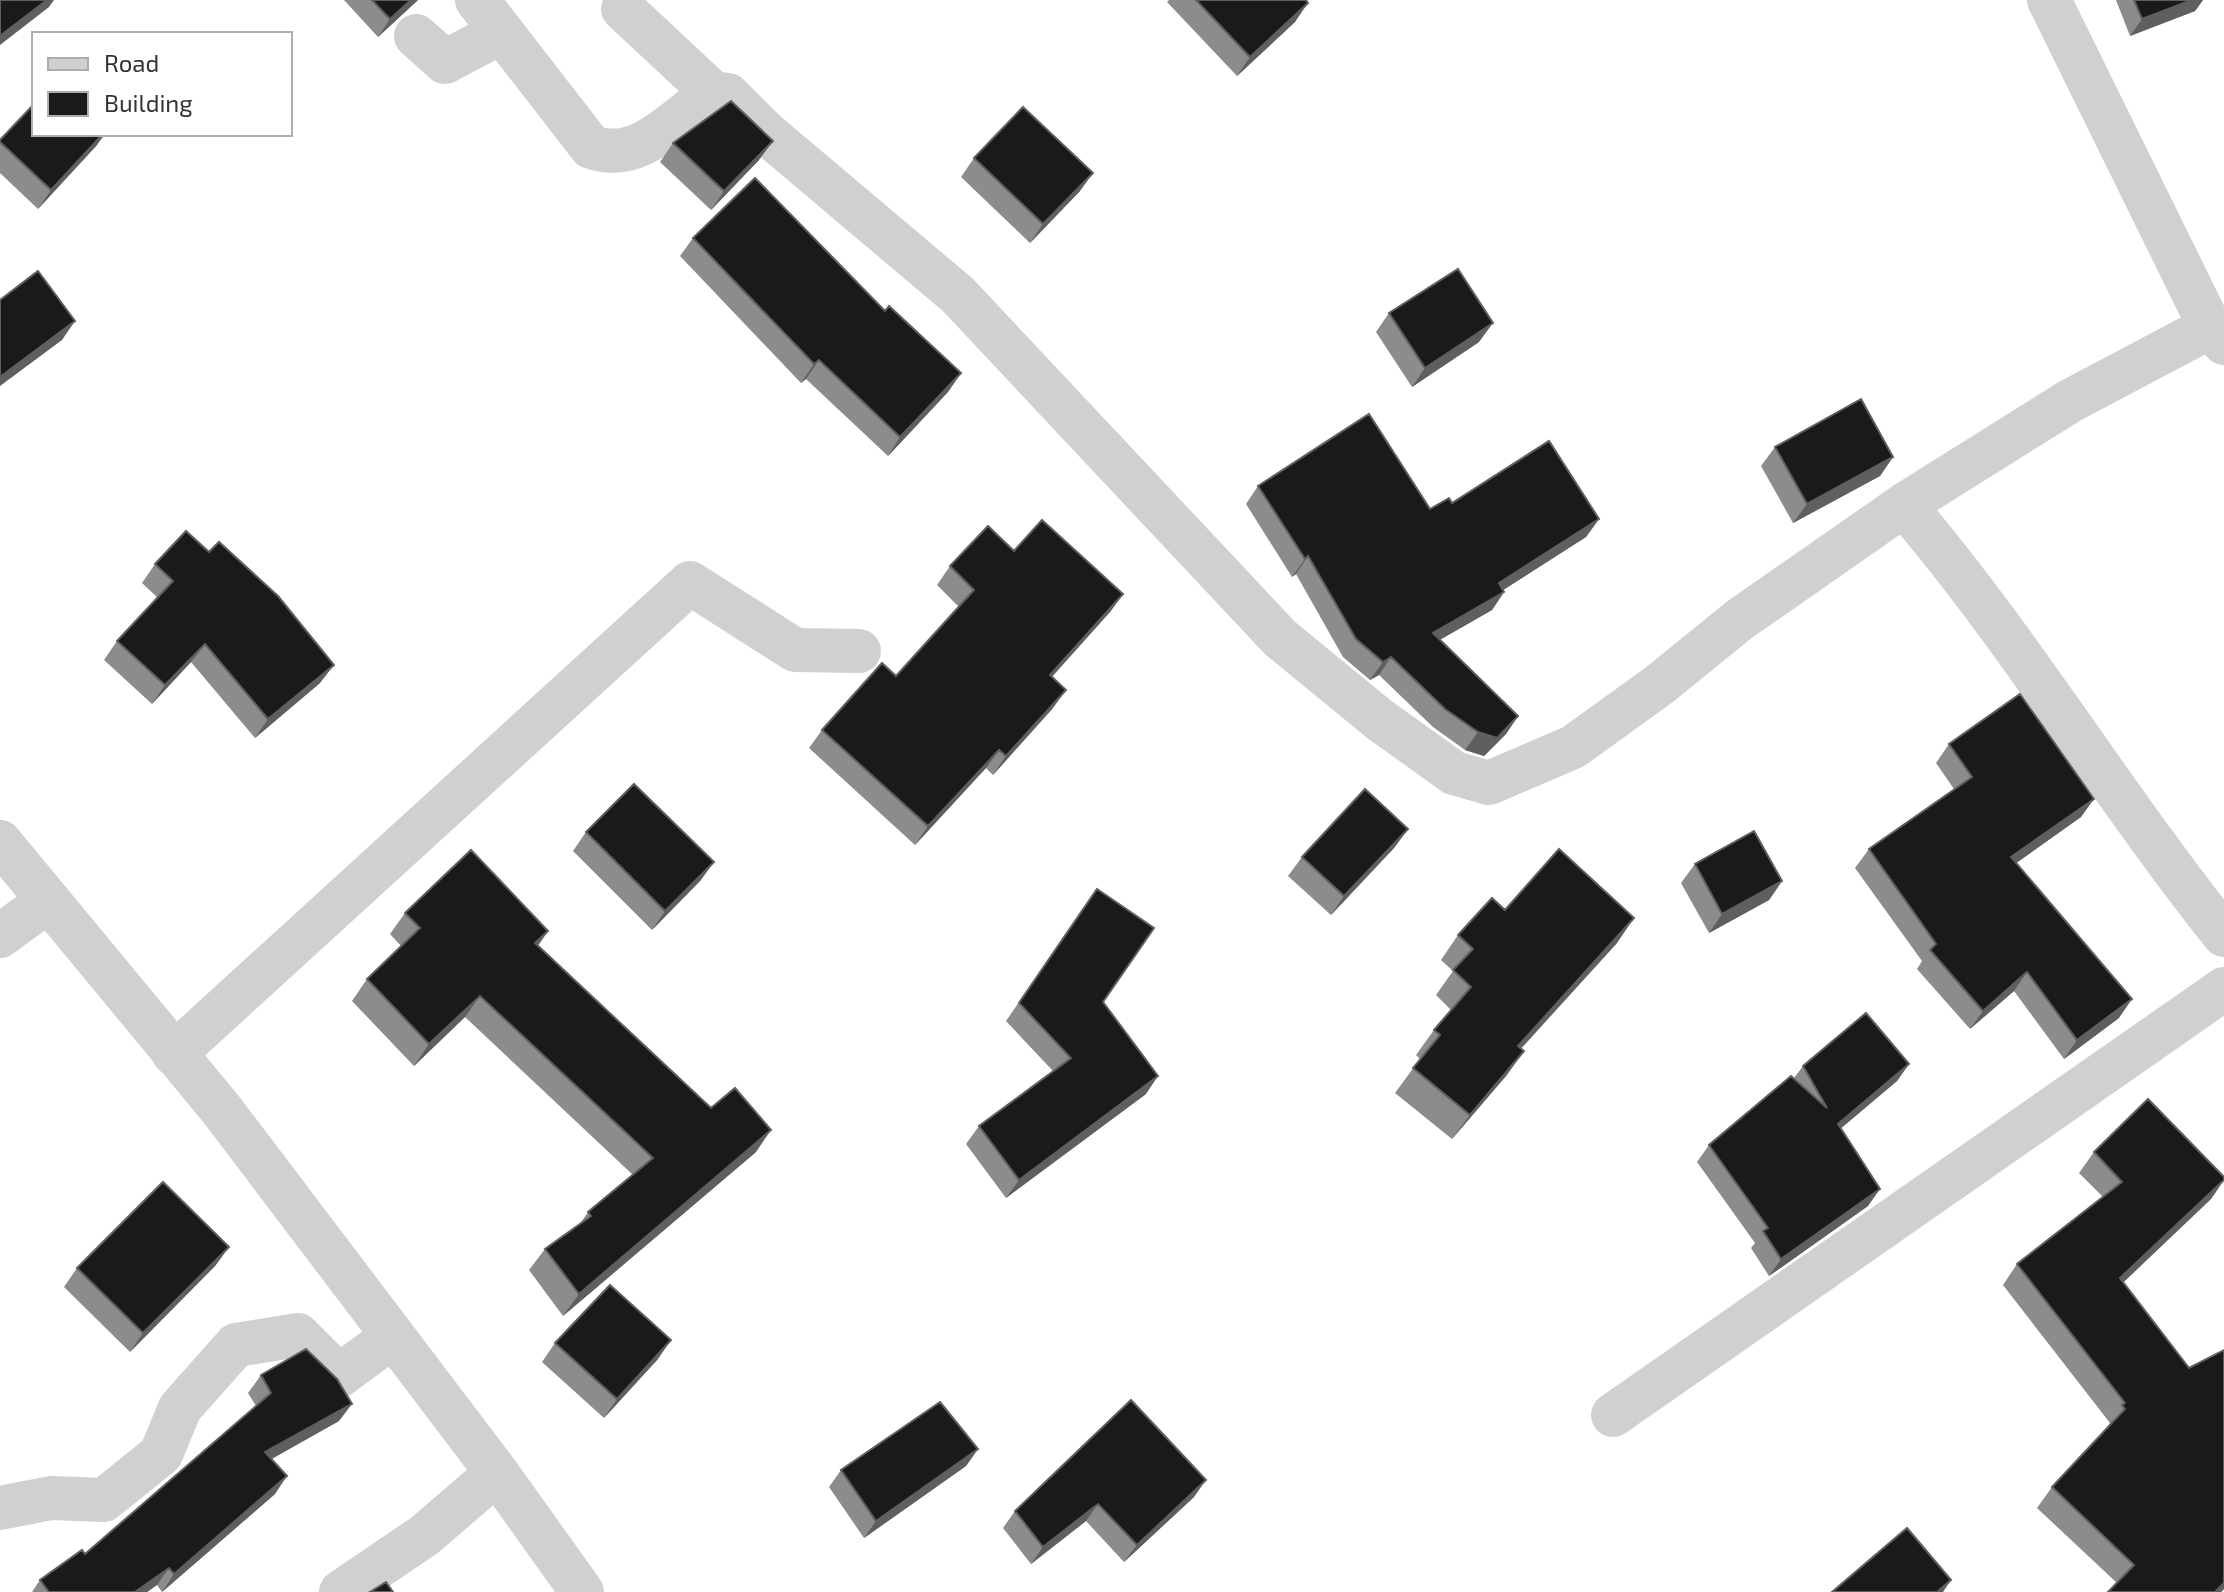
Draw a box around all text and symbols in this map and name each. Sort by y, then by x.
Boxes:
legend [32,32,292,136]
text: Road [104,48,159,77]
text: Building [104,88,193,117]

